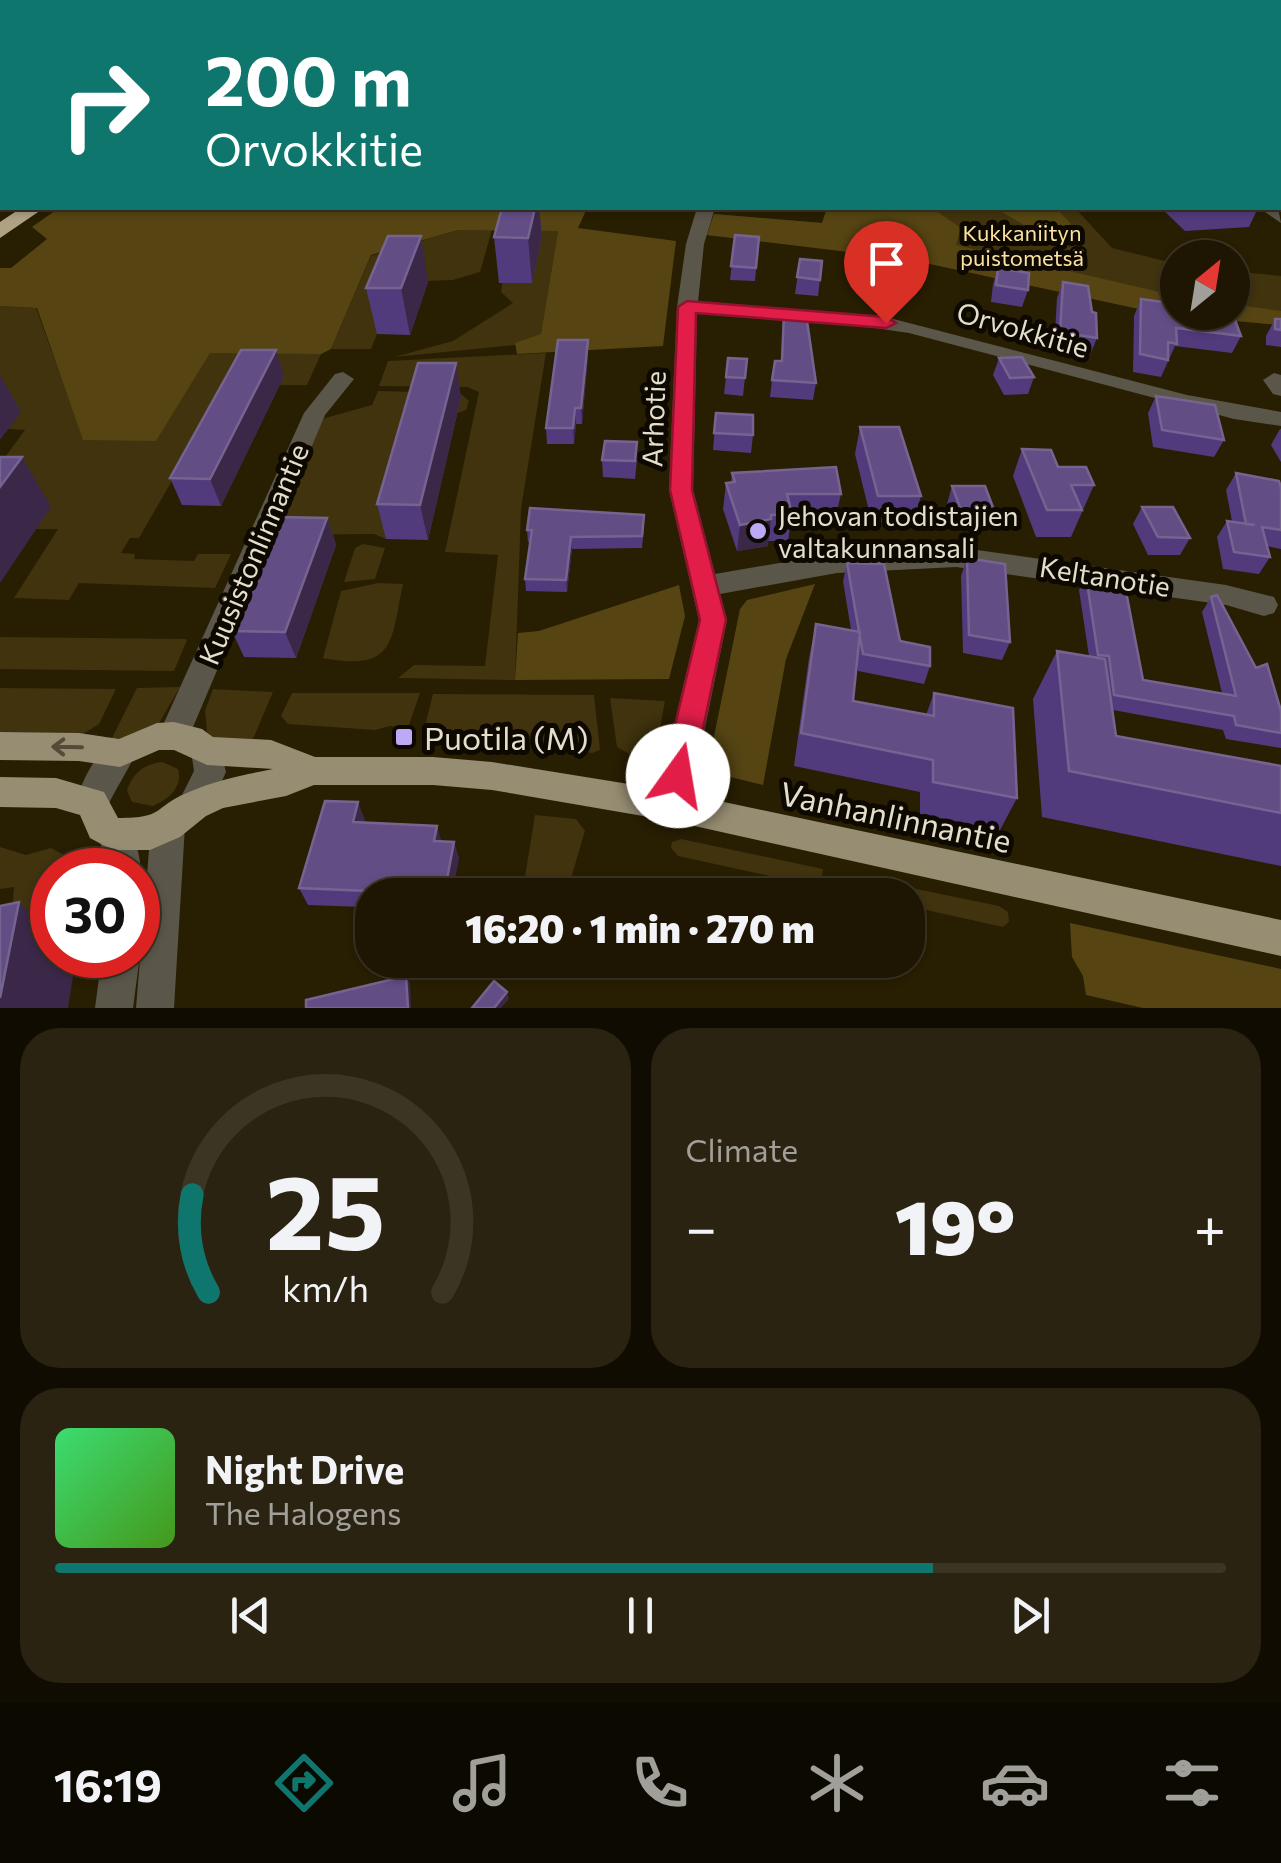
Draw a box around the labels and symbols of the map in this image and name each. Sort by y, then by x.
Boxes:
park label: Kukkaniityn puistometsä [960,219,1084,271]
pin [844,221,929,324]
north arrow [1160,240,1250,330]
street label: Orvokkitie [953,294,1093,364]
street label: Arhotie [634,370,672,468]
street label: Kuusistonlinnantie [191,438,315,670]
place label: Jehovan todistajien valtakunnansali [778,498,1019,564]
marker: Jehovan todistajien valtakunnansali [747,520,769,542]
street label: Keltanotie [1037,549,1173,603]
place label: Puotila (M) [424,717,588,757]
position arrow [626,724,730,828]
marker: Puotila (M) [393,726,415,748]
one-way arrow [51,737,83,756]
street label: Vanhanlinnantie [777,772,1015,860]
speed limit sign: 30 [30,848,160,978]

